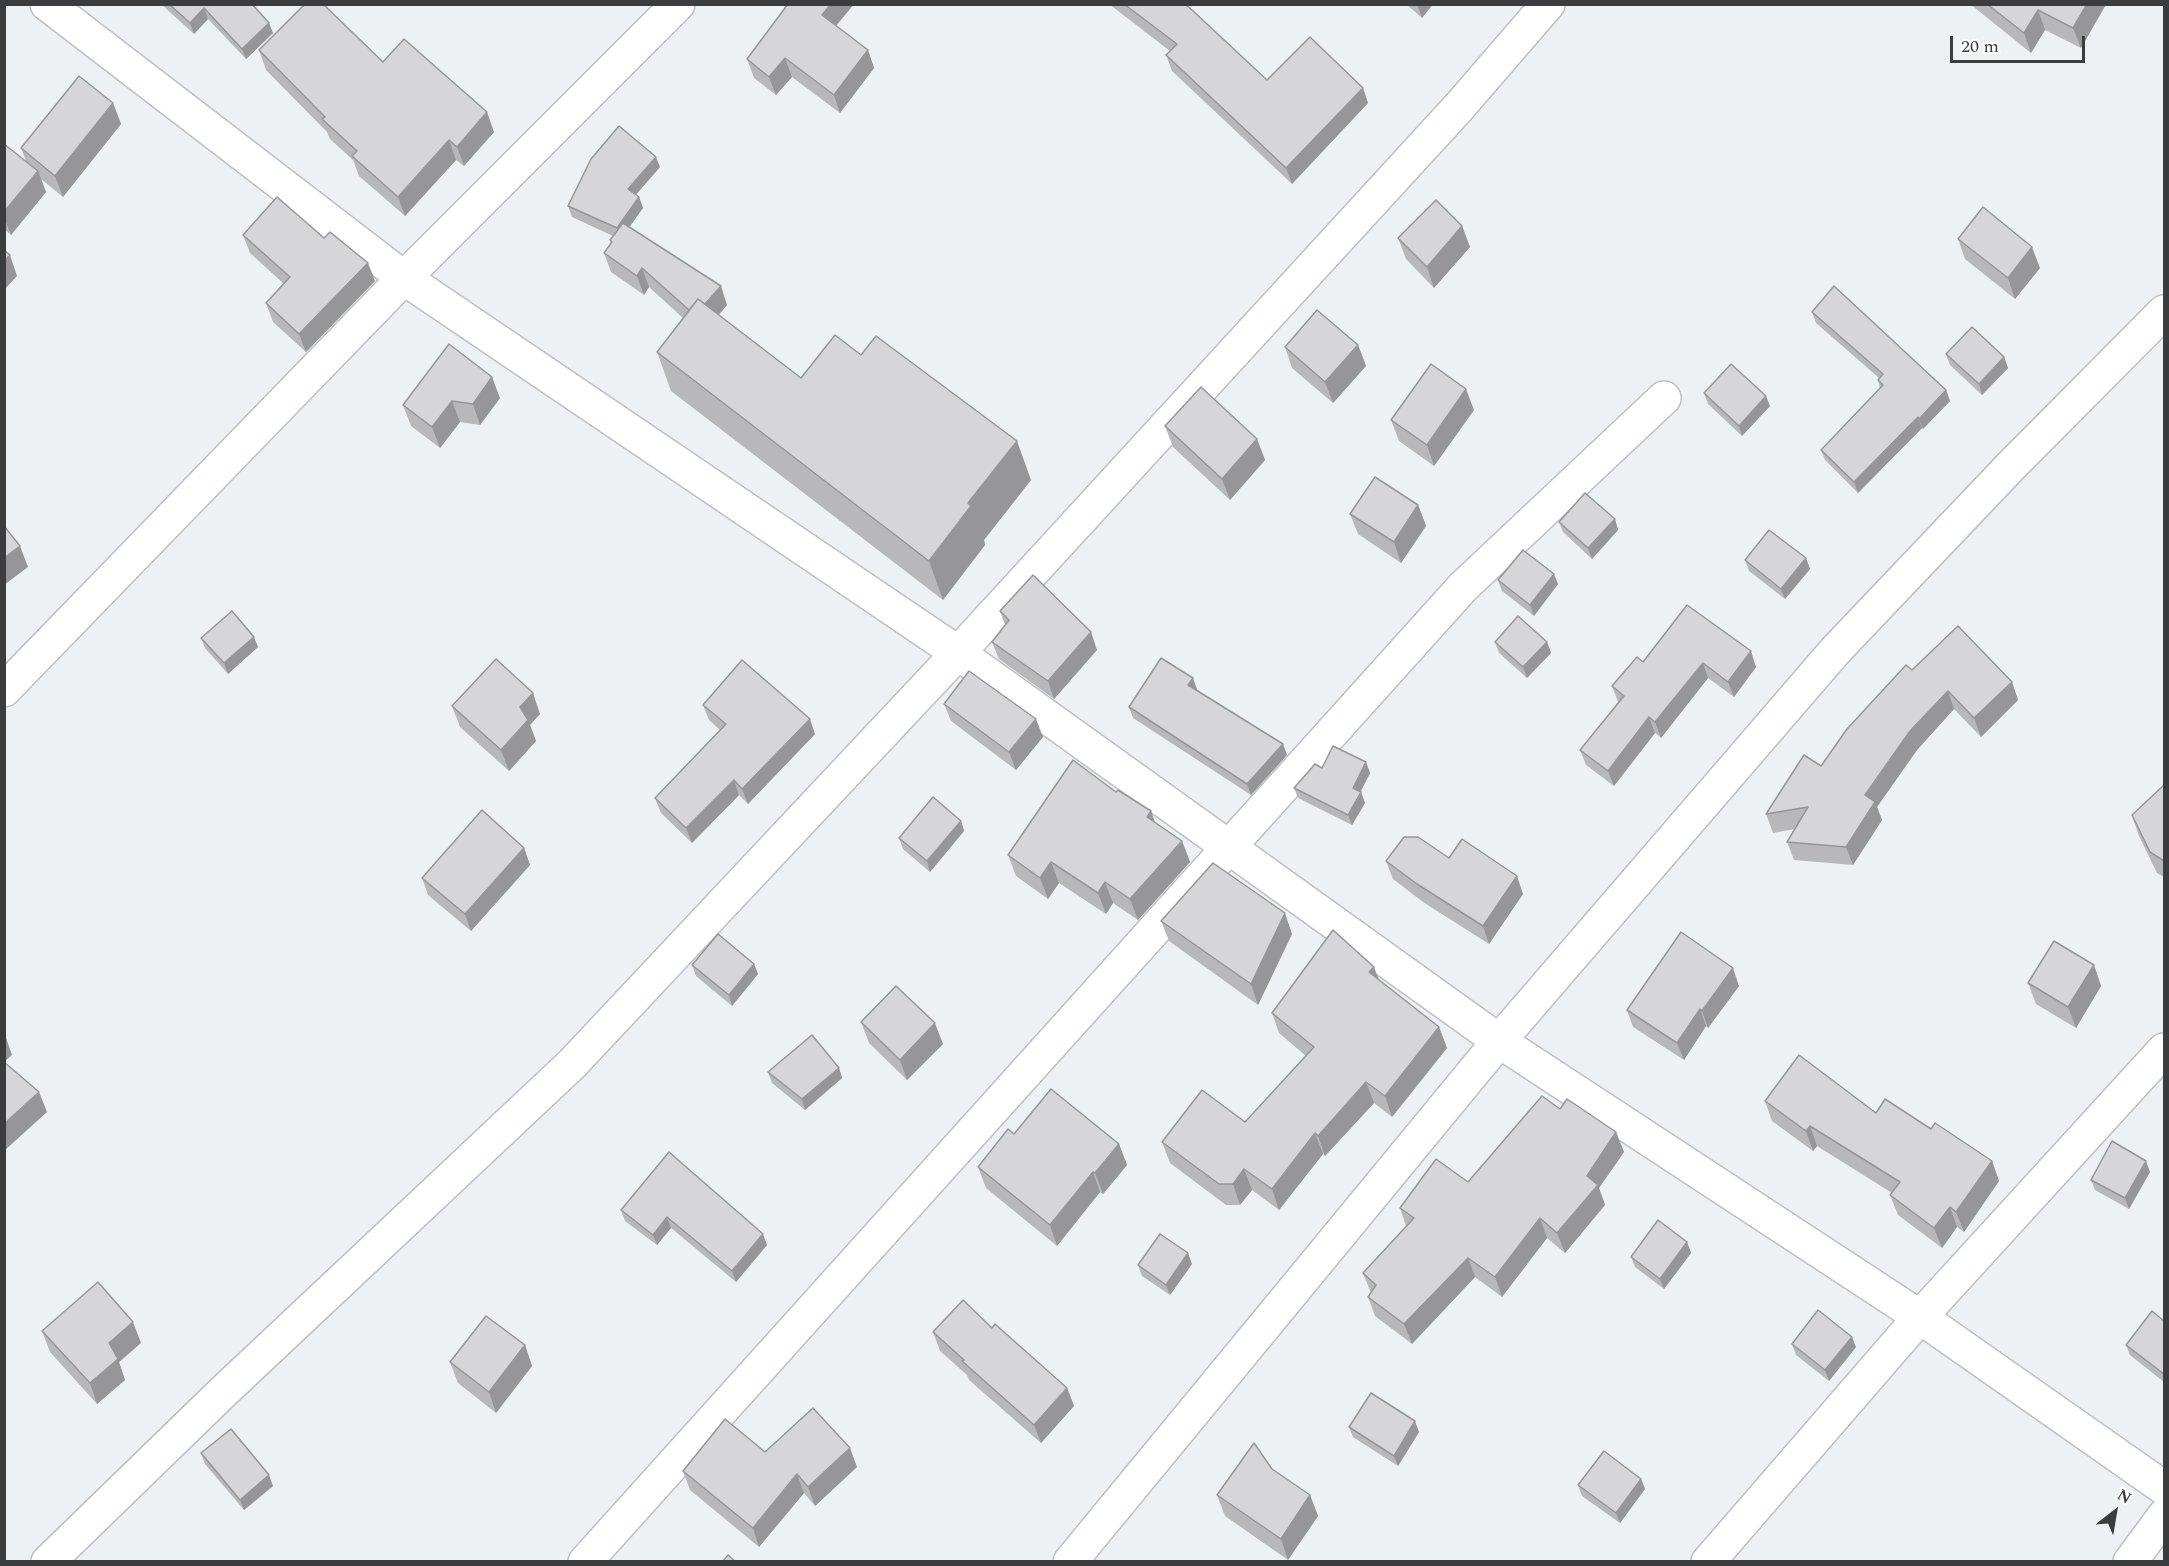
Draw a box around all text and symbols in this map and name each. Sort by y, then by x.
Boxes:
scale bar [1953,24,2088,62]
text: 20 m [1961,33,1999,60]
north arrow [2085,1482,2145,1542]
text: N [2112,1483,2136,1510]

